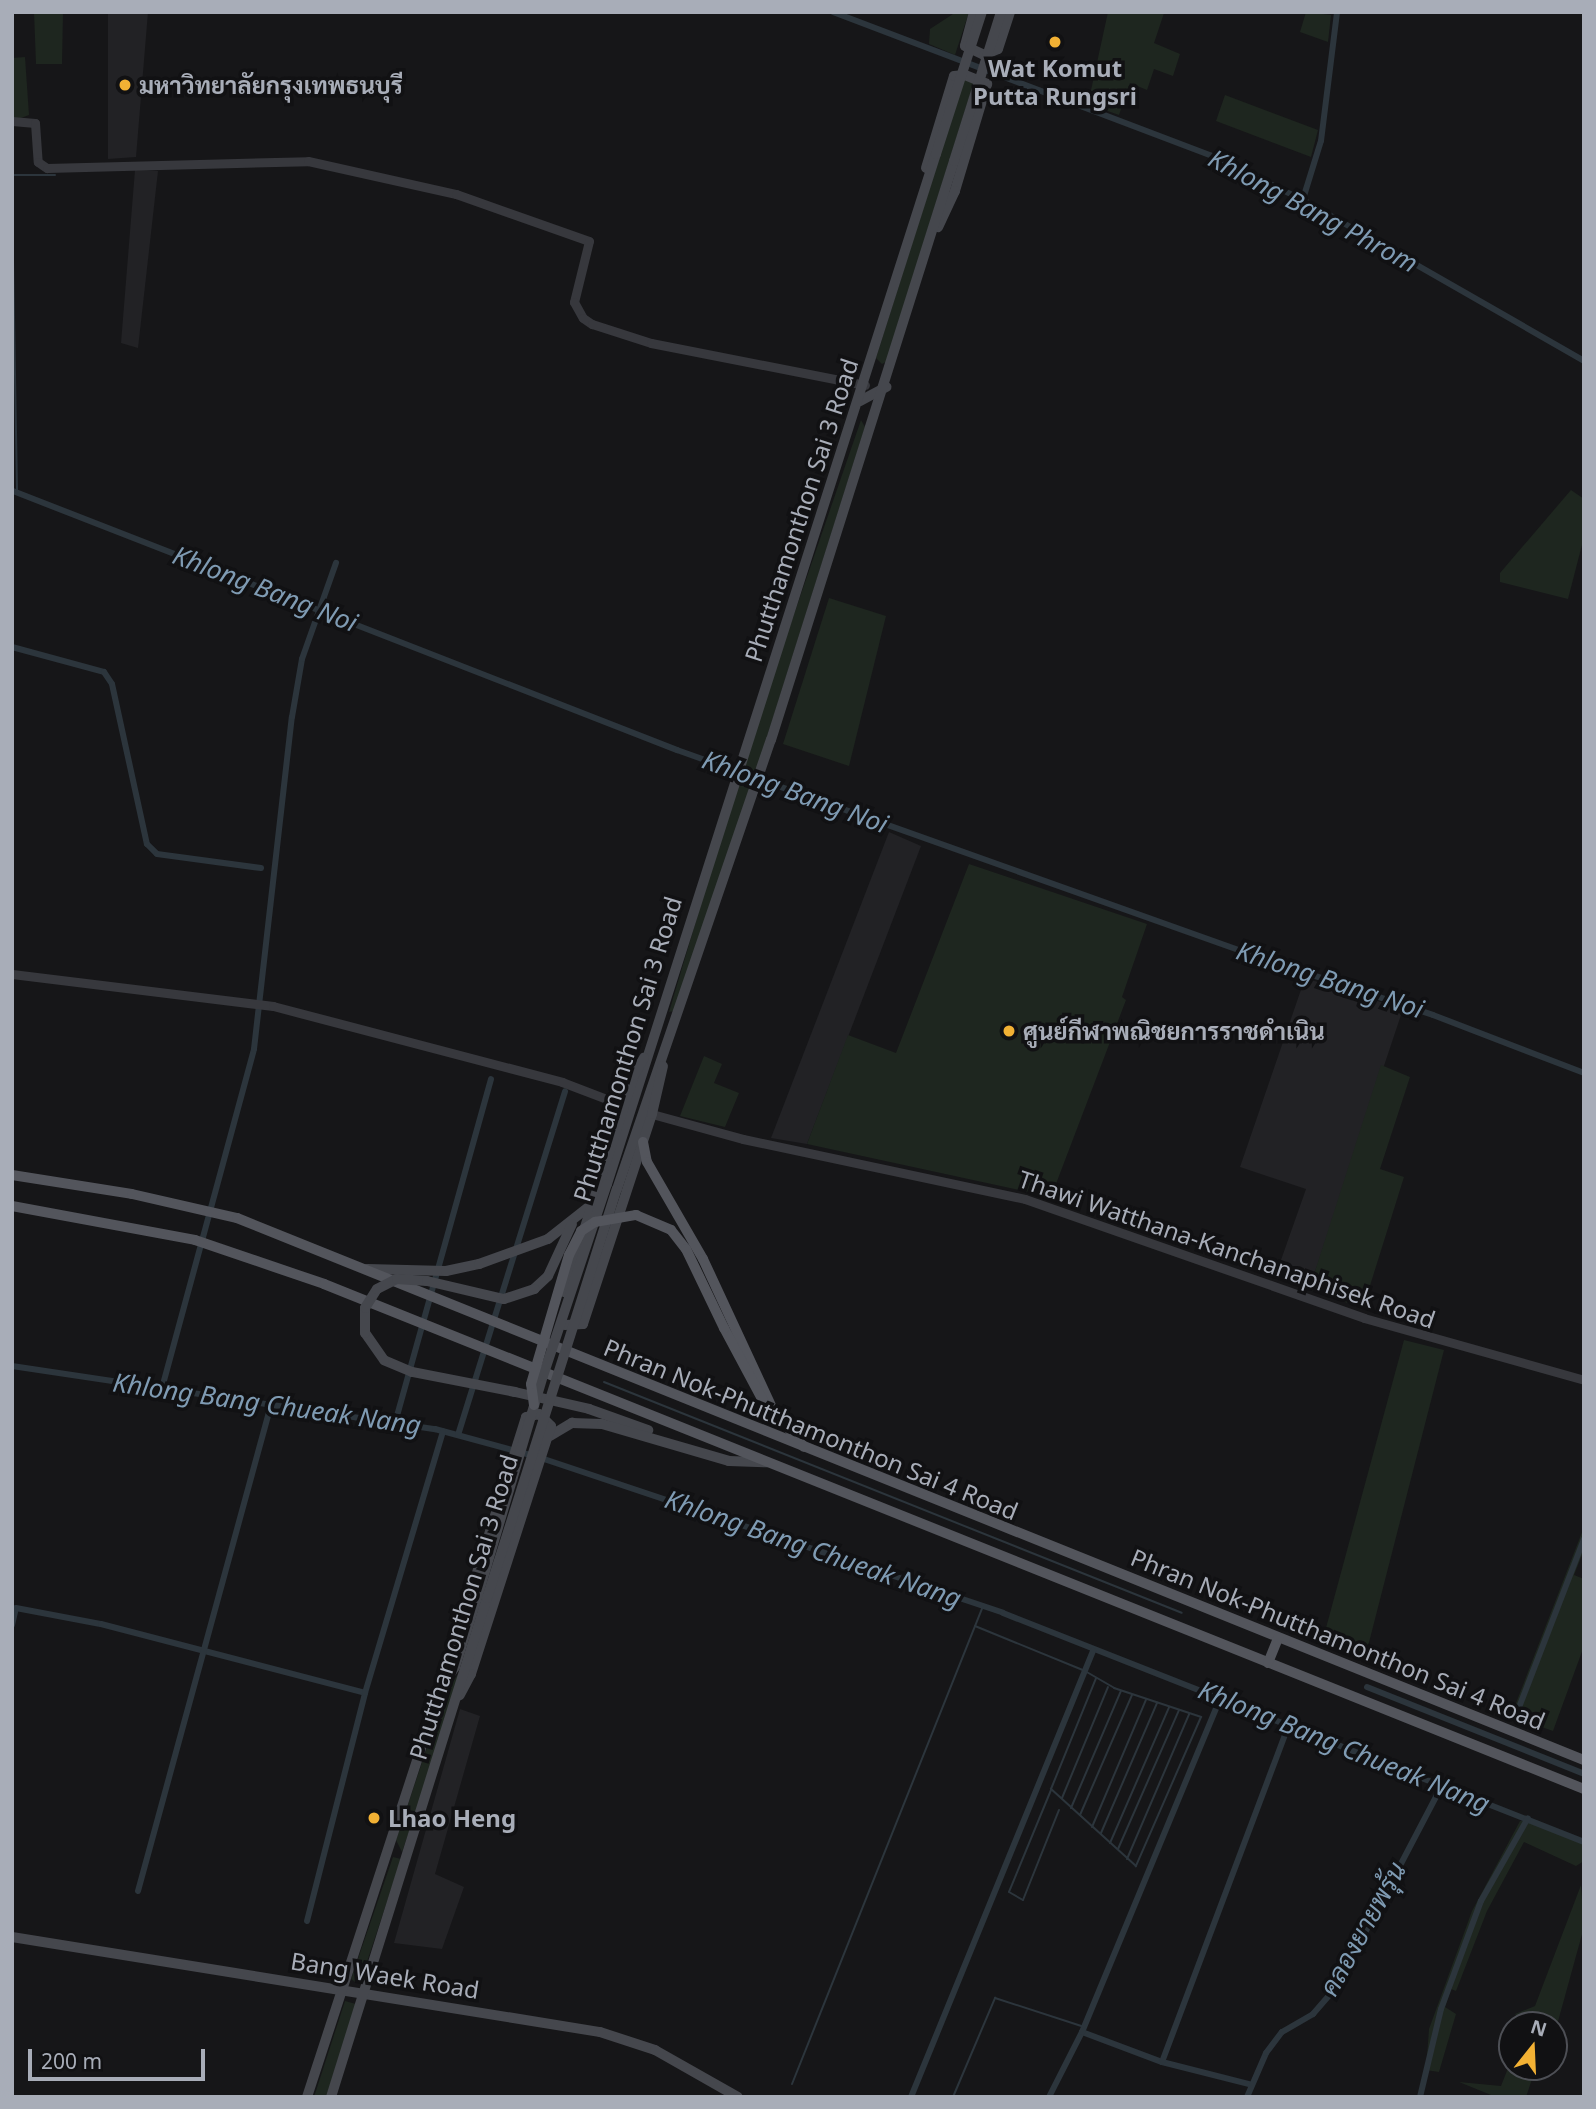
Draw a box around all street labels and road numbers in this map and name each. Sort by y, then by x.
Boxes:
street label: Phutthamonthon Sai 3 Road [738,355,864,665]
street label: Phutthamonthon Sai 3 Road [567,893,687,1205]
street label: Thawi Watthana-Kanchanaphisek Road [1015,1164,1439,1334]
street label: Phran Nok-Phutthamonthon Sai 4 Road [600,1332,1022,1526]
street label: Phutthamonthon Sai 3 Road [403,1451,523,1763]
street label: Phran Nok-Phutthamonthon Sai 4 Road [1127,1542,1549,1736]
street label: Bang Waek Road [289,1946,481,2004]

